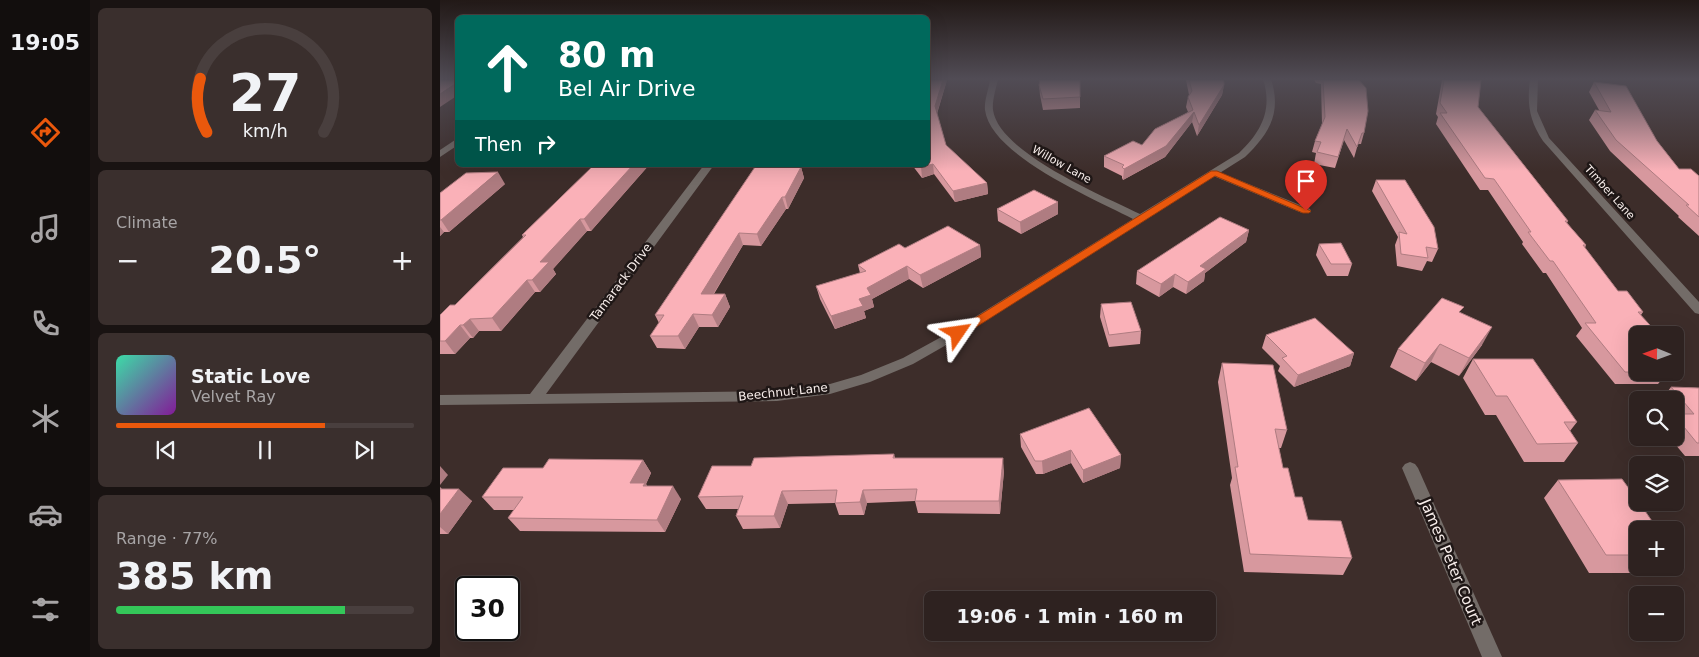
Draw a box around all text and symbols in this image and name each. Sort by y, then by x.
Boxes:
text: 19:05 [10,30,80,55]
icon: ahead [475,35,540,100]
text: 80 m [558,35,655,75]
text: 27 [229,63,301,123]
text: Bel Air Drive [558,76,696,101]
icon: directions [28,115,63,150]
text: km/h [242,120,288,141]
icon: right [532,130,560,158]
text: Then [475,133,522,155]
street label: Willow Lane [1030,143,1094,186]
pin [1285,160,1327,211]
street label: Timber Lane [1581,162,1638,222]
icon: arrive [1292,167,1320,195]
icon: music [28,211,63,246]
text: Climate [116,213,178,232]
text: 20.5° [209,238,321,282]
street label: Tamarack Drive [587,240,655,324]
text: − [116,244,139,277]
text: + [391,244,414,277]
icon: phone [28,306,63,341]
position arrow [931,306,983,358]
north arrow [1629,326,1684,381]
map controls [1629,326,1684,641]
text: Static Love [191,365,311,387]
street label: Beechnut Lane [738,380,828,404]
text: Velvet Ray [191,387,276,406]
button: search [1629,391,1684,446]
icon: climate [28,401,63,436]
icon: previous [152,436,180,464]
icon: pause [251,436,279,464]
icon: next [350,436,378,464]
button: layers [1629,456,1684,511]
street label: James Peter Court [1416,495,1486,628]
icon: car [28,497,63,532]
button: + [1629,521,1684,576]
text: Range · 77% [116,529,218,548]
text: 385 km [116,554,273,598]
speed limit sign: 30 [455,576,520,641]
button: − [1629,586,1684,641]
icon: filters [28,592,63,627]
text: 19:06 · 1 min · 160 m [956,605,1184,627]

